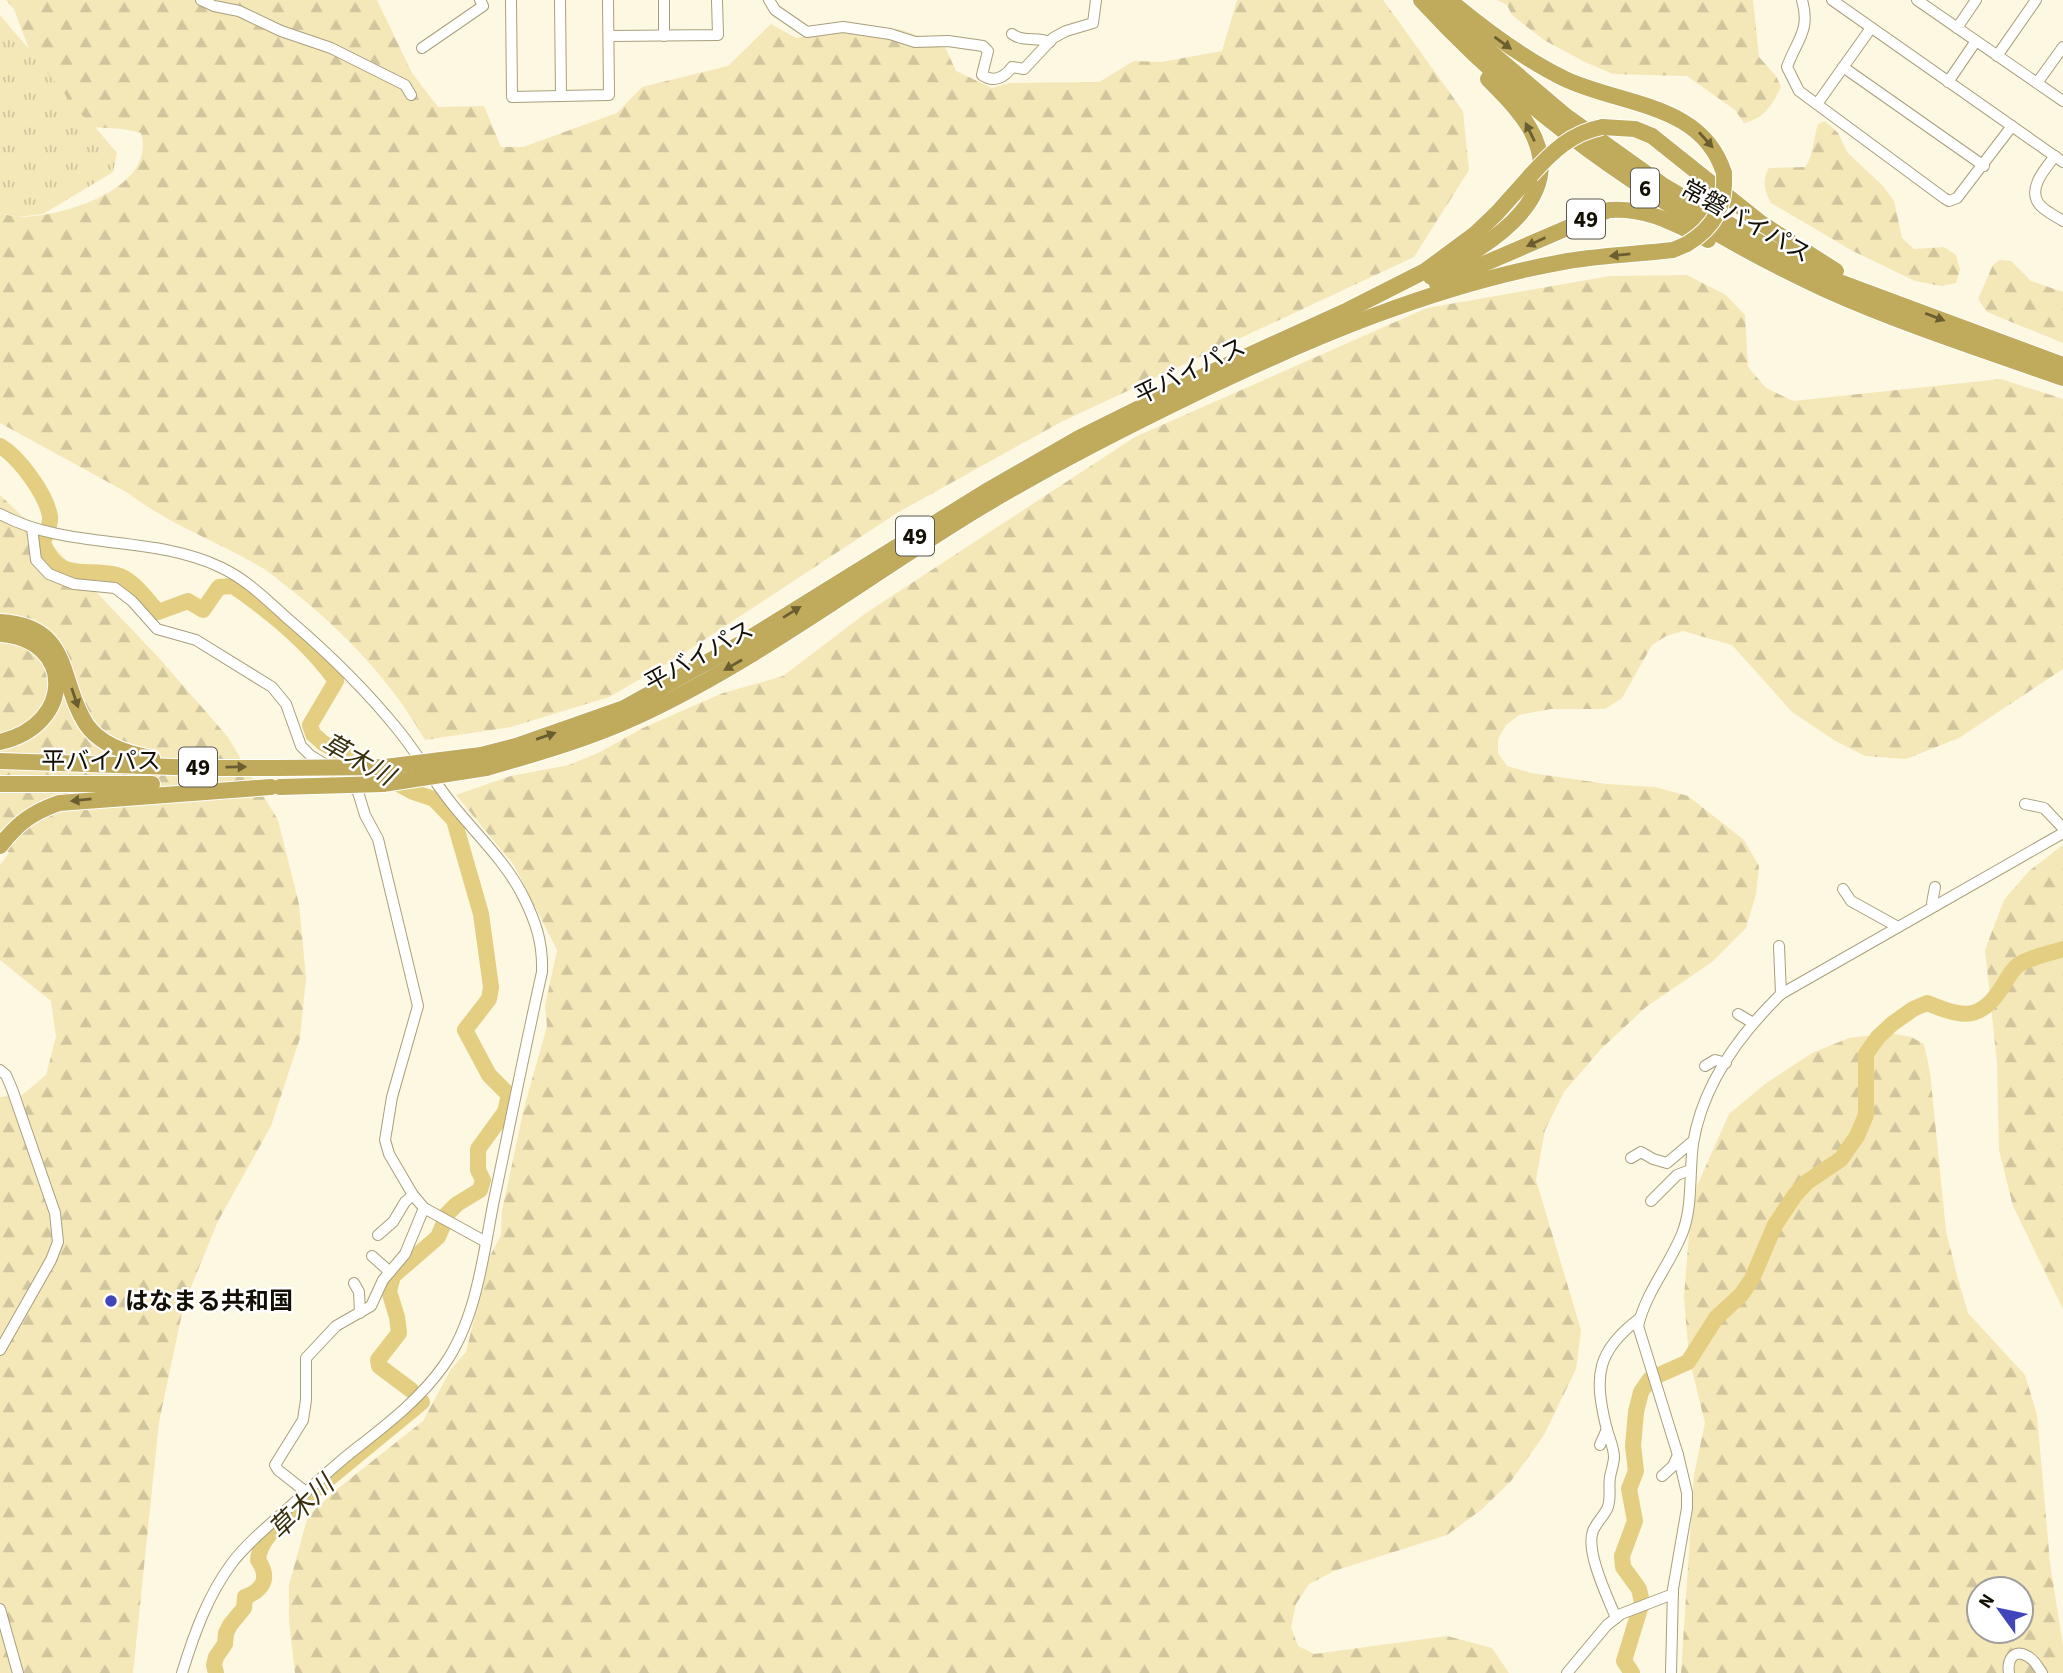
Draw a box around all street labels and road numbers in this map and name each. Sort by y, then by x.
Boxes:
road number: 6 [1631,168,1659,208]
street label: 常磐バイパス [1675,171,1817,272]
road number: 49 [1567,200,1605,238]
street label: 平バイパス [1129,330,1252,413]
road number: 49 [896,516,934,556]
street label: 平バイパス [638,612,760,701]
street label: 平バイパス [41,744,161,779]
road number: 49 [179,748,217,786]

